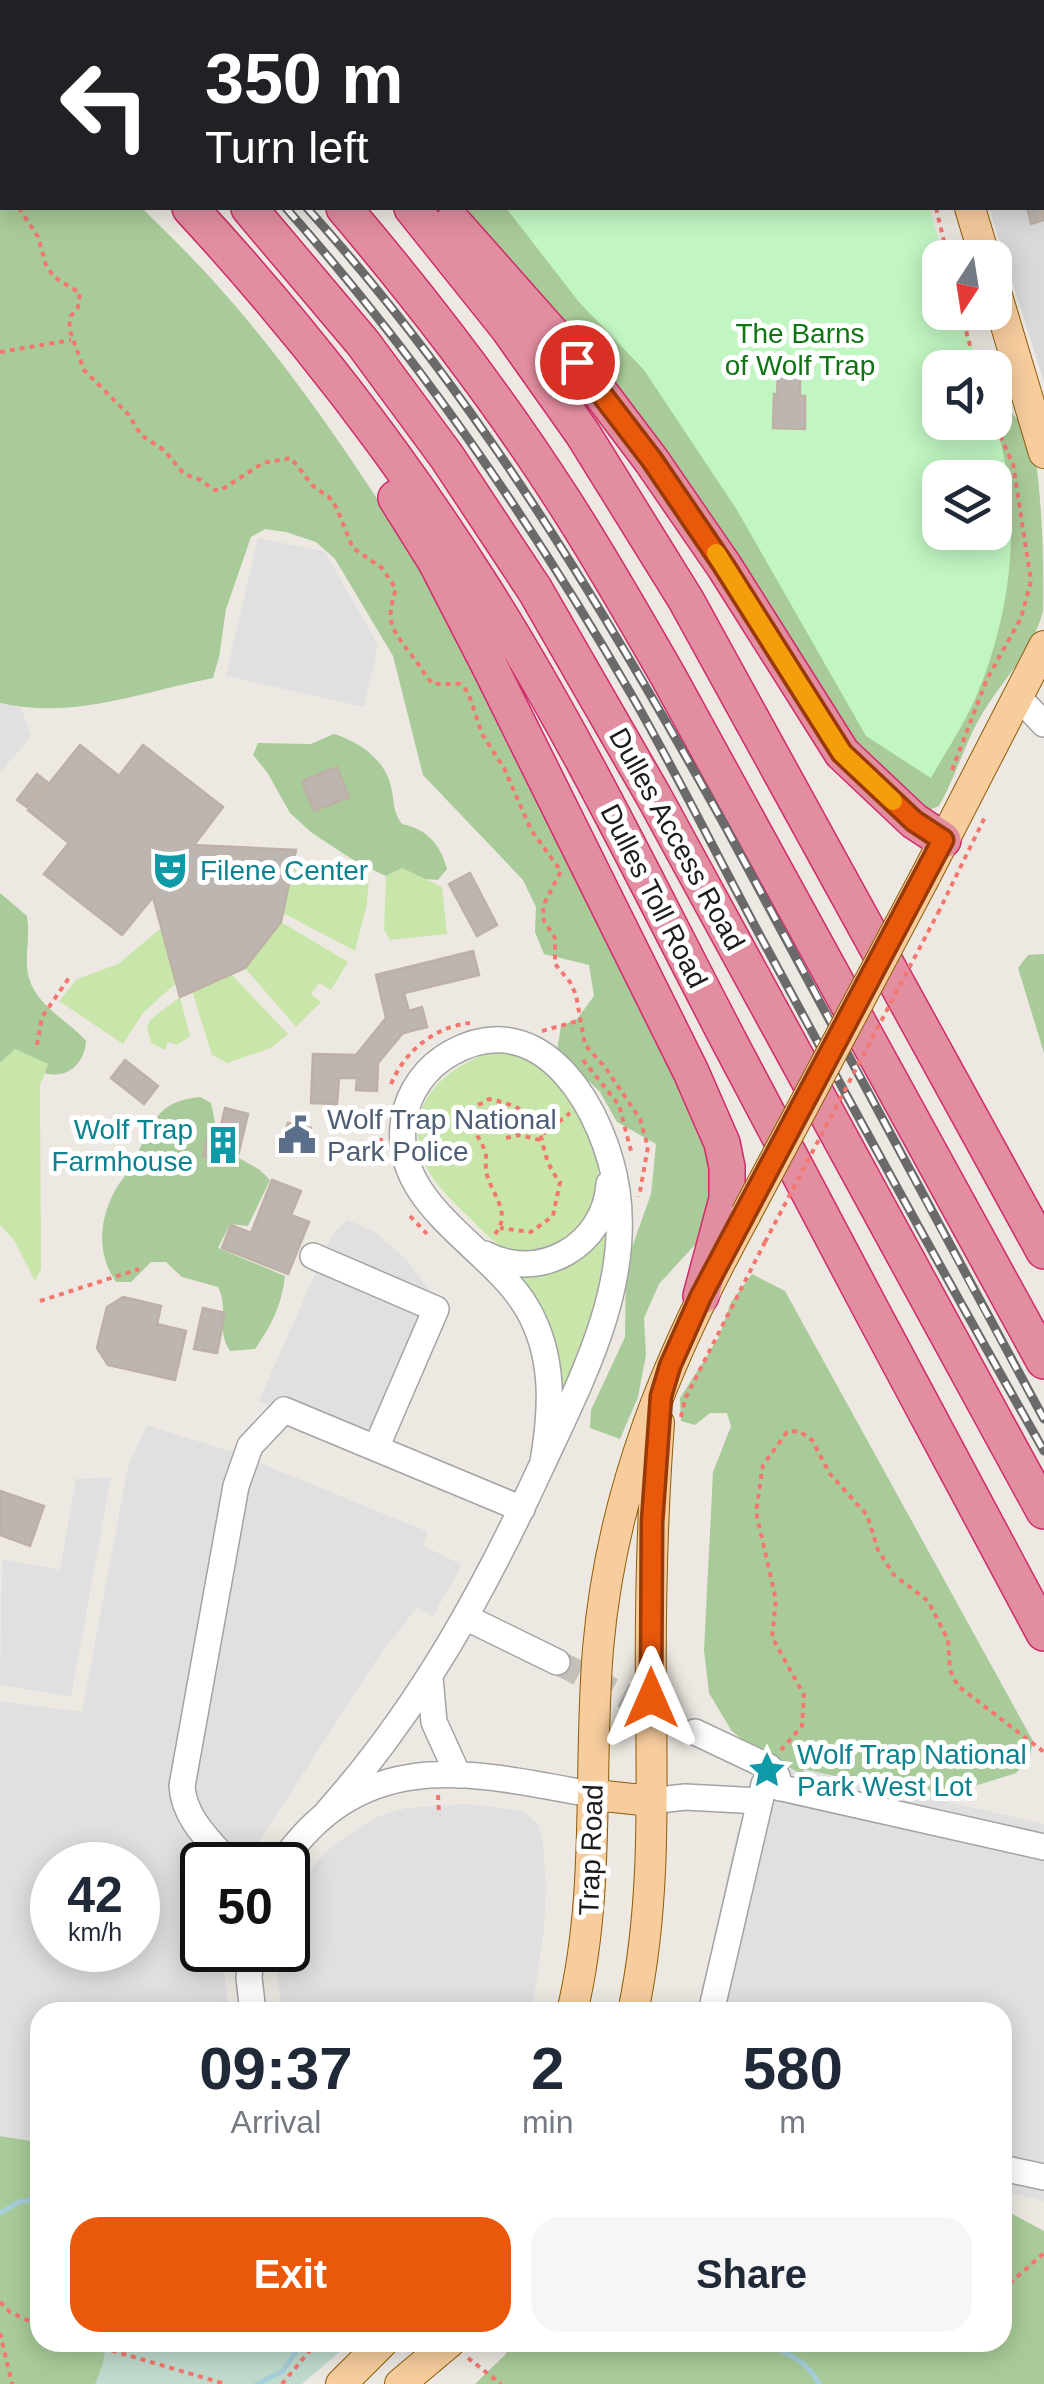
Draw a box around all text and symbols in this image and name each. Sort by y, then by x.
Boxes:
icon: left [40,40,170,170]
text: 350 m [205,40,403,118]
text: Turn left [205,122,368,173]
north arrow [922,240,1012,330]
map controls [922,240,1012,550]
park label: The Barns of Wolf Trap [725,318,875,381]
pin [535,320,620,405]
icon: arrive [550,335,605,390]
button: sound [922,350,1012,440]
button: layers [922,460,1012,550]
street label: Dulles Access Road [603,723,751,955]
street label: Dulles Toll Road [594,799,714,993]
theatre icon: Filene Center [149,849,191,891]
place label: Filene Center [200,855,368,886]
place label: Wolf Trap National Park Police [327,1104,557,1167]
place label: Wolf Trap Farmhouse [51,1114,193,1177]
public building icon: Wolf Trap National Park Police [276,1114,318,1156]
building icon: Wolf Trap Farmhouse [202,1124,244,1166]
position arrow [599,1646,703,1750]
place label: Wolf Trap National Park West Lot [797,1739,1027,1802]
place icon: Wolf Trap National Park West Lot [746,1749,788,1791]
street label: Trap Road [573,1784,609,1916]
speed limit sign: 50 [180,1842,310,1972]
text: 42 [67,1867,123,1923]
text: km/h [68,1918,122,1946]
text: 09:37 [199,2035,353,2102]
text: 2 [531,2035,564,2102]
text: 580 [743,2035,843,2102]
text: Arrival [231,2104,321,2140]
text: min [522,2104,573,2140]
text: m [779,2104,806,2140]
button: Exit [70,2217,511,2332]
button: Share [531,2217,972,2332]

